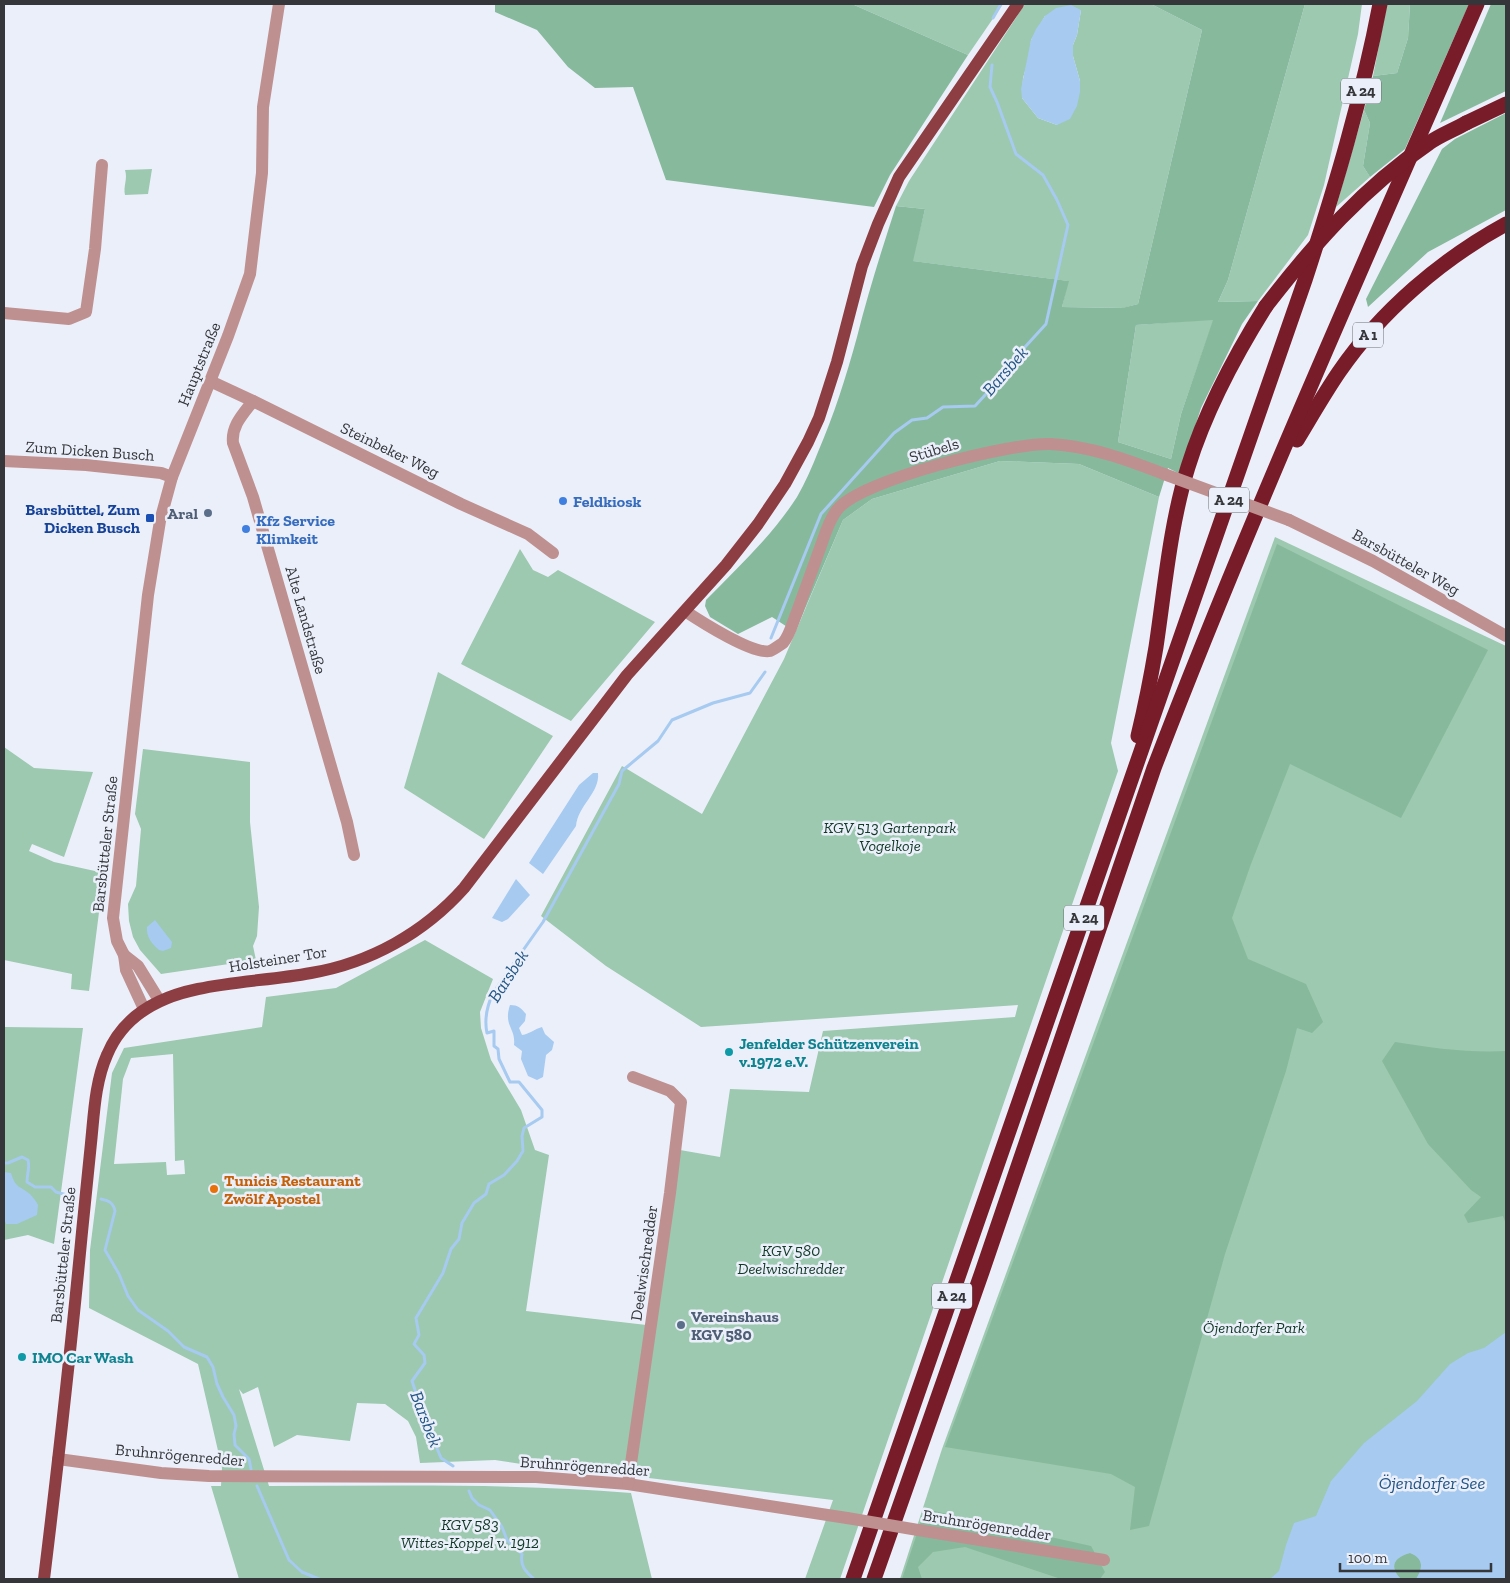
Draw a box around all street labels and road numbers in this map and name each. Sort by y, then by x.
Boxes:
road number: A 24 [1341,78,1381,104]
street label: Hauptstraße [174,319,224,409]
road number: A 1 [1353,322,1383,348]
street label: Steinbeker Weg [338,418,443,482]
street label: Stübels [907,433,961,467]
street label: Zum Dicken Busch [25,437,155,465]
road number: A 24 [1209,488,1249,512]
street label: Barsbütteler Weg [1349,525,1463,599]
street label: Alte Landstraße [282,564,330,676]
street label: Barsbütteler Straße [88,775,122,913]
road number: A 24 [1064,906,1104,930]
street label: Holsteiner Tor [227,942,329,976]
street label: Barsbütteler Straße [46,1186,80,1324]
street label: Deelwischredder [626,1204,662,1322]
road number: A 24 [932,1284,972,1308]
street label: Bruhnrögenredder [114,1440,246,1470]
street label: Bruhnrögenredder [520,1452,651,1480]
street label: Bruhnrögenredder [921,1505,1053,1545]

